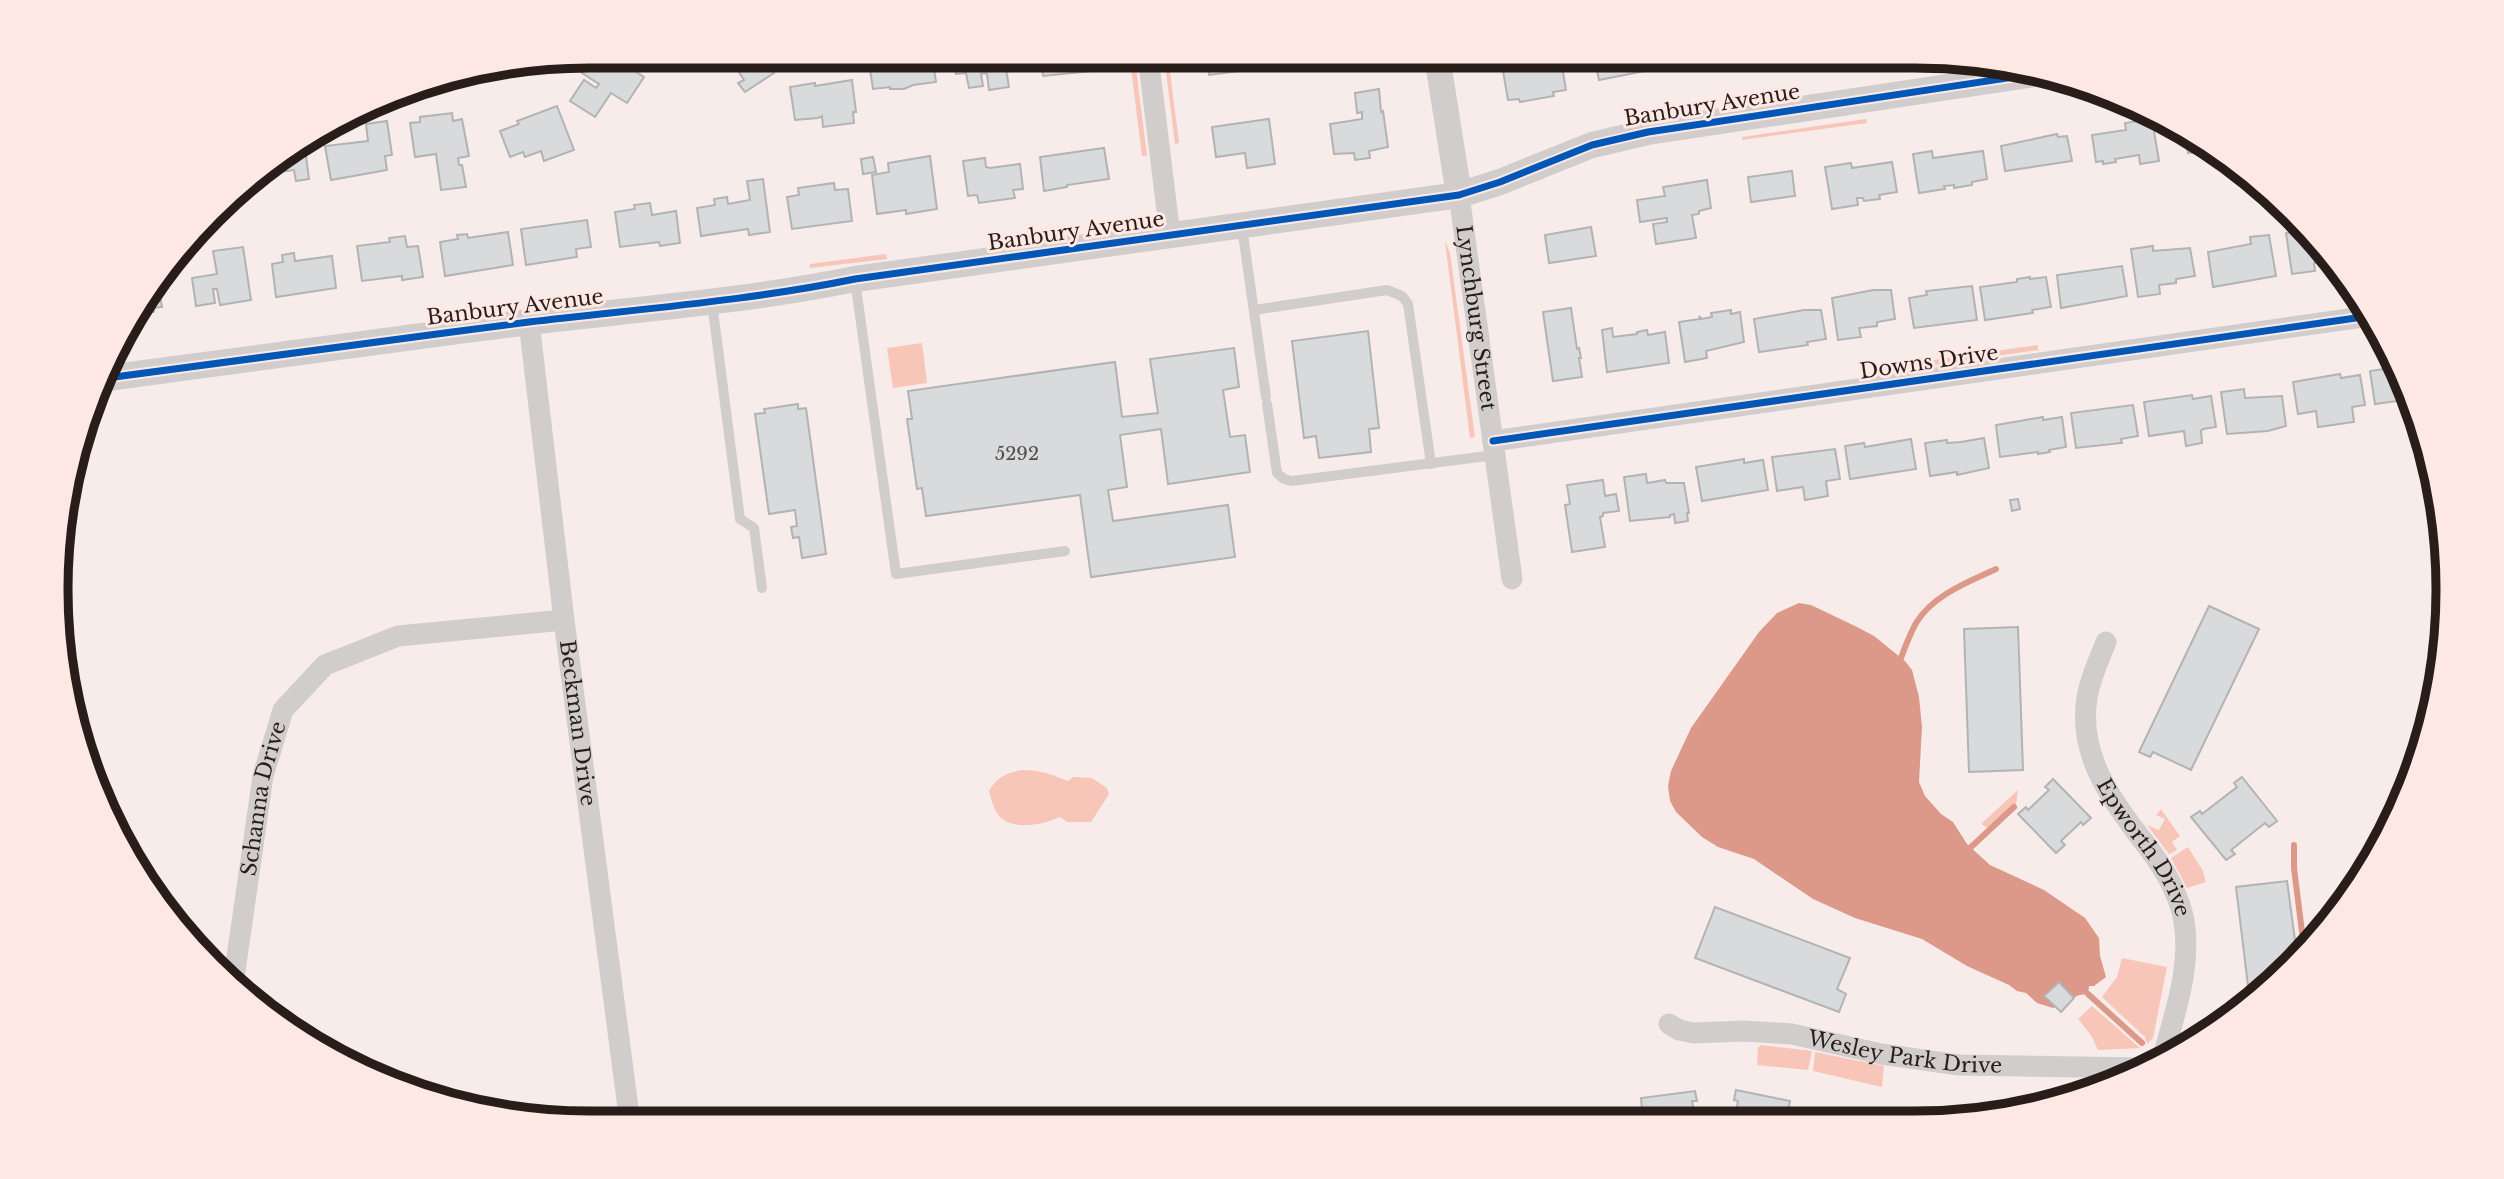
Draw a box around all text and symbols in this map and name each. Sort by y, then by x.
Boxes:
street label: Banbury Avenue [1622,78,1802,132]
street label: Banbury Avenue [986,206,1166,256]
street label: Lynchburg Street [1450,224,1502,412]
street label: Banbury Avenue [425,283,605,331]
street label: Downs Drive [1858,339,2000,385]
house number: 5292 [995,443,1039,465]
street label: Beckman Drive [554,639,601,808]
street label: Schanna Drive [236,718,292,878]
street label: Epworth Drive [2091,774,2196,920]
street label: Wesley Park Drive [1804,1025,2002,1079]

